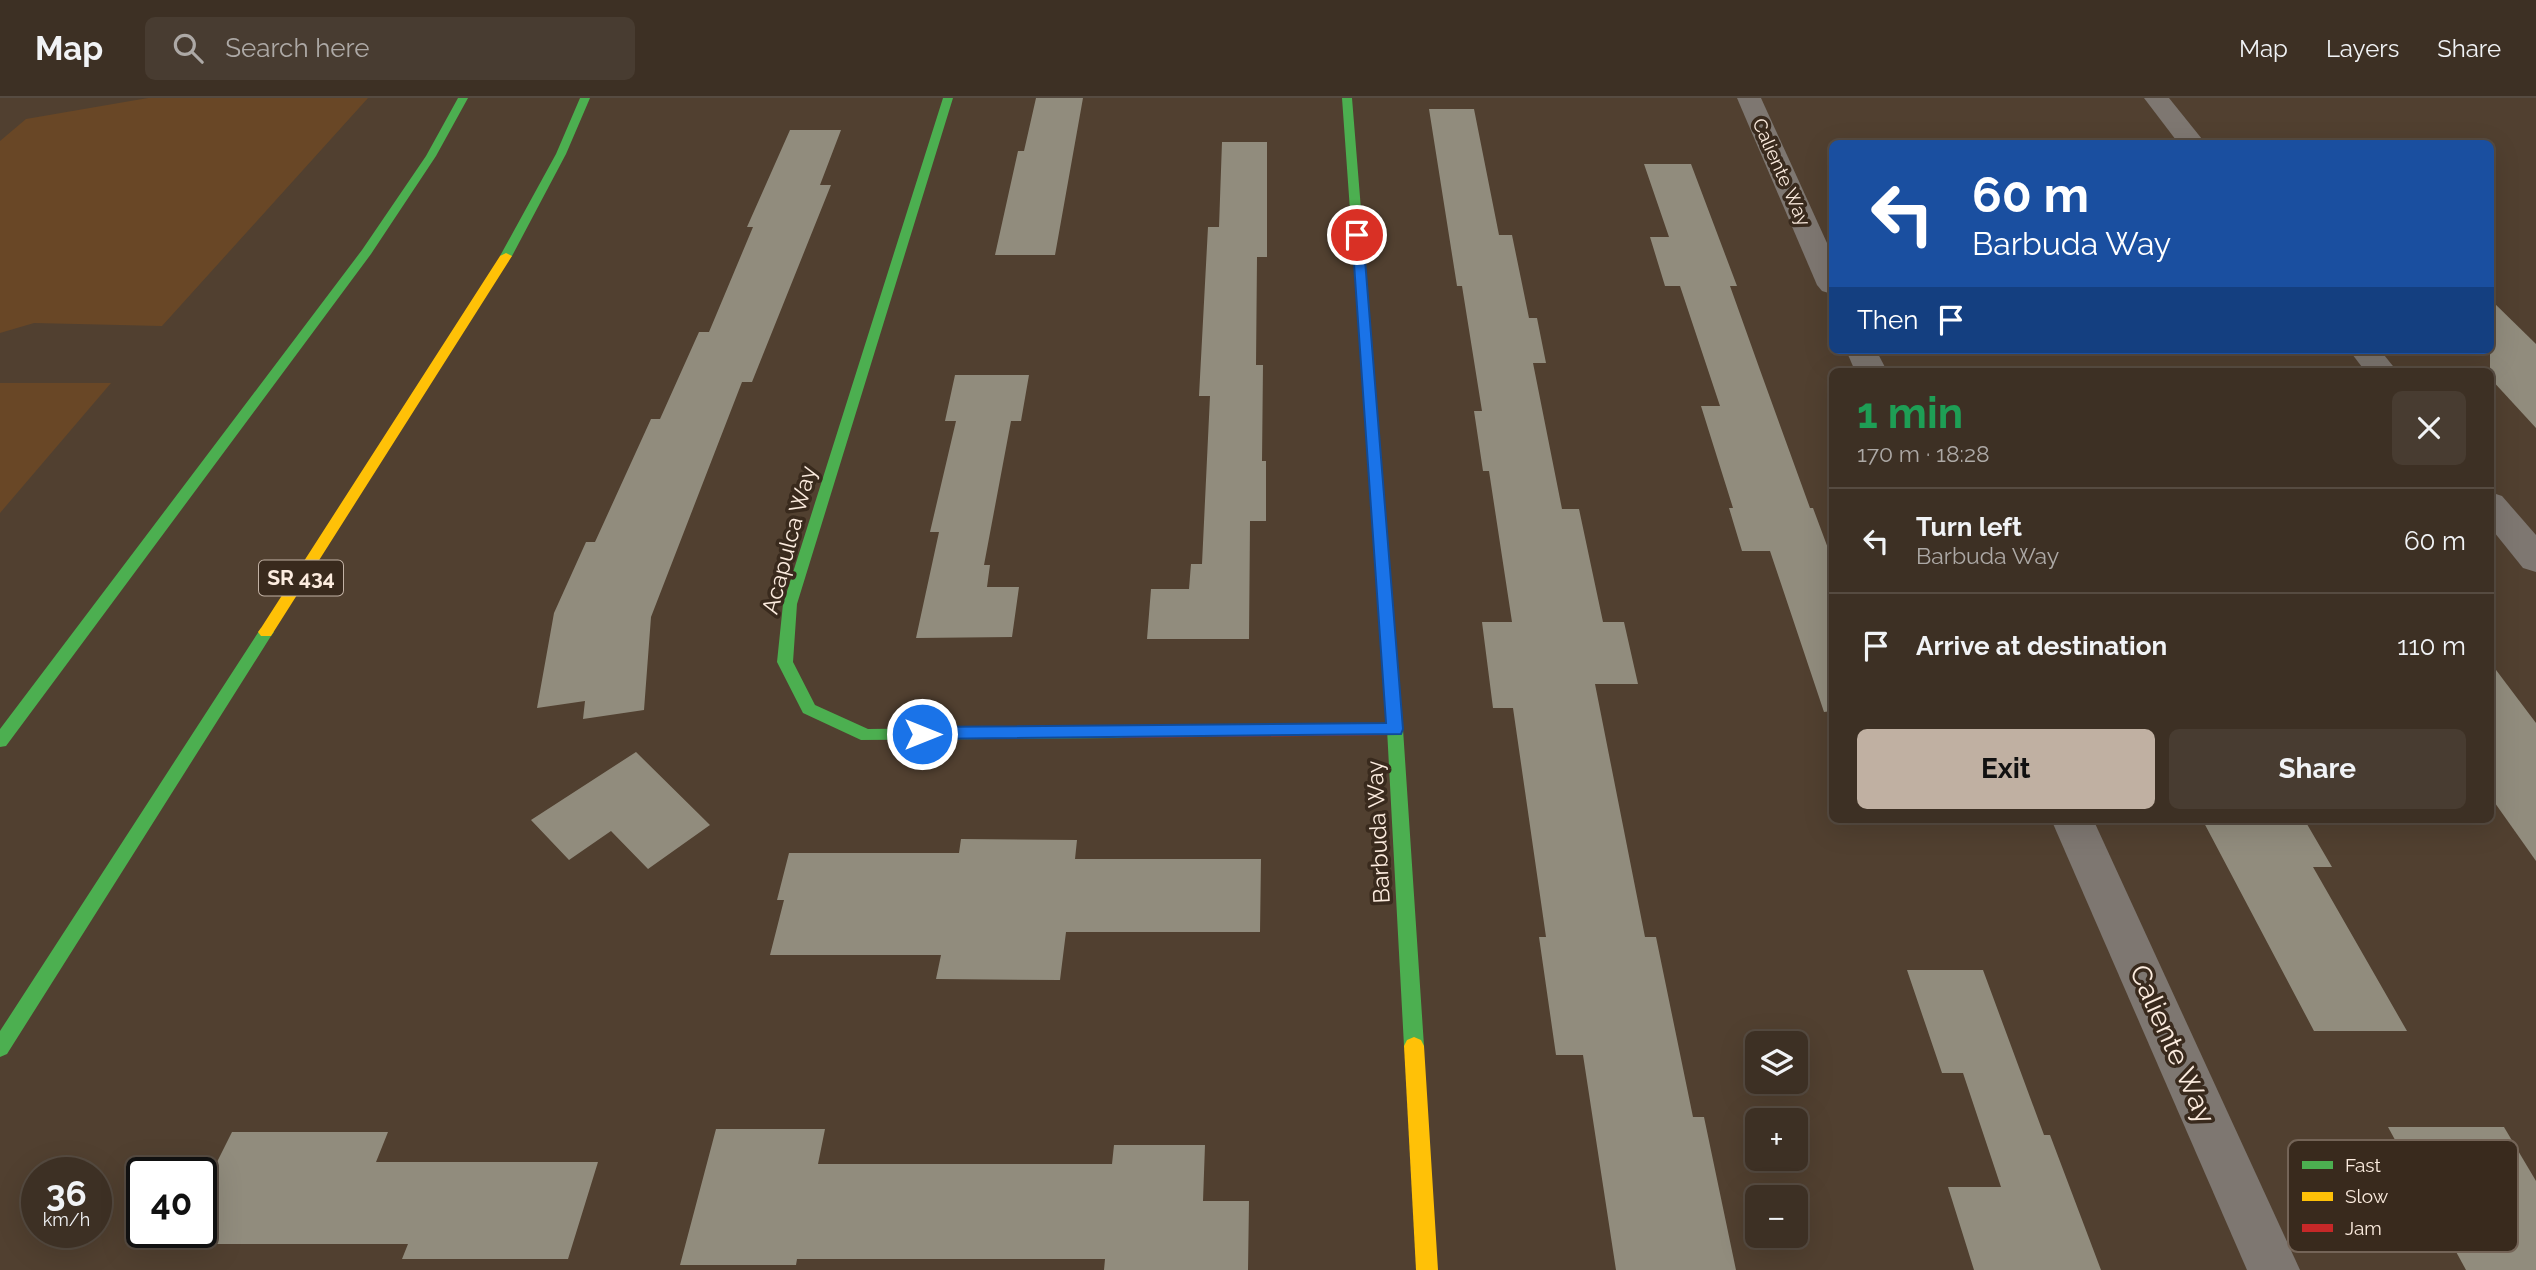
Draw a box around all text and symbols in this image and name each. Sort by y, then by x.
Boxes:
search box [145,17,635,80]
text: Map [35,29,103,68]
icon: search [169,29,207,67]
text: Search here [225,33,370,63]
text: Map [2239,34,2288,63]
text: Layers [2326,34,2399,63]
text: Share [2437,34,2501,63]
street label: Caliente Way [1748,115,1816,229]
text: 60 m [1972,166,2089,223]
icon: left [1857,168,1948,259]
pin [1327,205,1387,265]
icon: arrive [1338,216,1376,254]
text: Barbuda Way [1972,225,2171,262]
icon: arrive [1932,301,1970,339]
text: Then [1857,305,1918,335]
text: 1 min [1857,389,1963,438]
button: close [2392,391,2466,465]
text: 170 m · 18:28 [1857,440,1990,467]
street label: Acapulca Way [756,463,821,617]
text: Turn left [1916,512,2022,542]
icon: left [1857,522,1895,560]
text: 60 m [2404,526,2466,556]
text: Barbuda Way [1916,542,2059,569]
road number: SR 434 [259,560,343,596]
icon: arrive [1857,627,1895,665]
text: Arrive at destination [1916,631,2167,661]
text: 110 m [2397,631,2466,661]
position arrow [885,697,959,771]
button: Exit [1857,729,2155,809]
button: Share [2169,729,2466,809]
street label: Barbuda Way [1360,760,1395,904]
street label: Caliente Way [2123,960,2222,1129]
map controls [1745,1031,1808,1248]
button: layers [1745,1031,1808,1094]
button: + [1745,1108,1808,1171]
legend [2288,1140,2518,1252]
text: Fast [2345,1154,2381,1176]
speed limit sign: 40 [126,1157,217,1248]
text: 36 [46,1173,87,1214]
button: − [1745,1185,1808,1248]
text: Slow [2345,1185,2389,1207]
text: km/h [43,1209,90,1230]
text: Jam [2345,1217,2382,1239]

